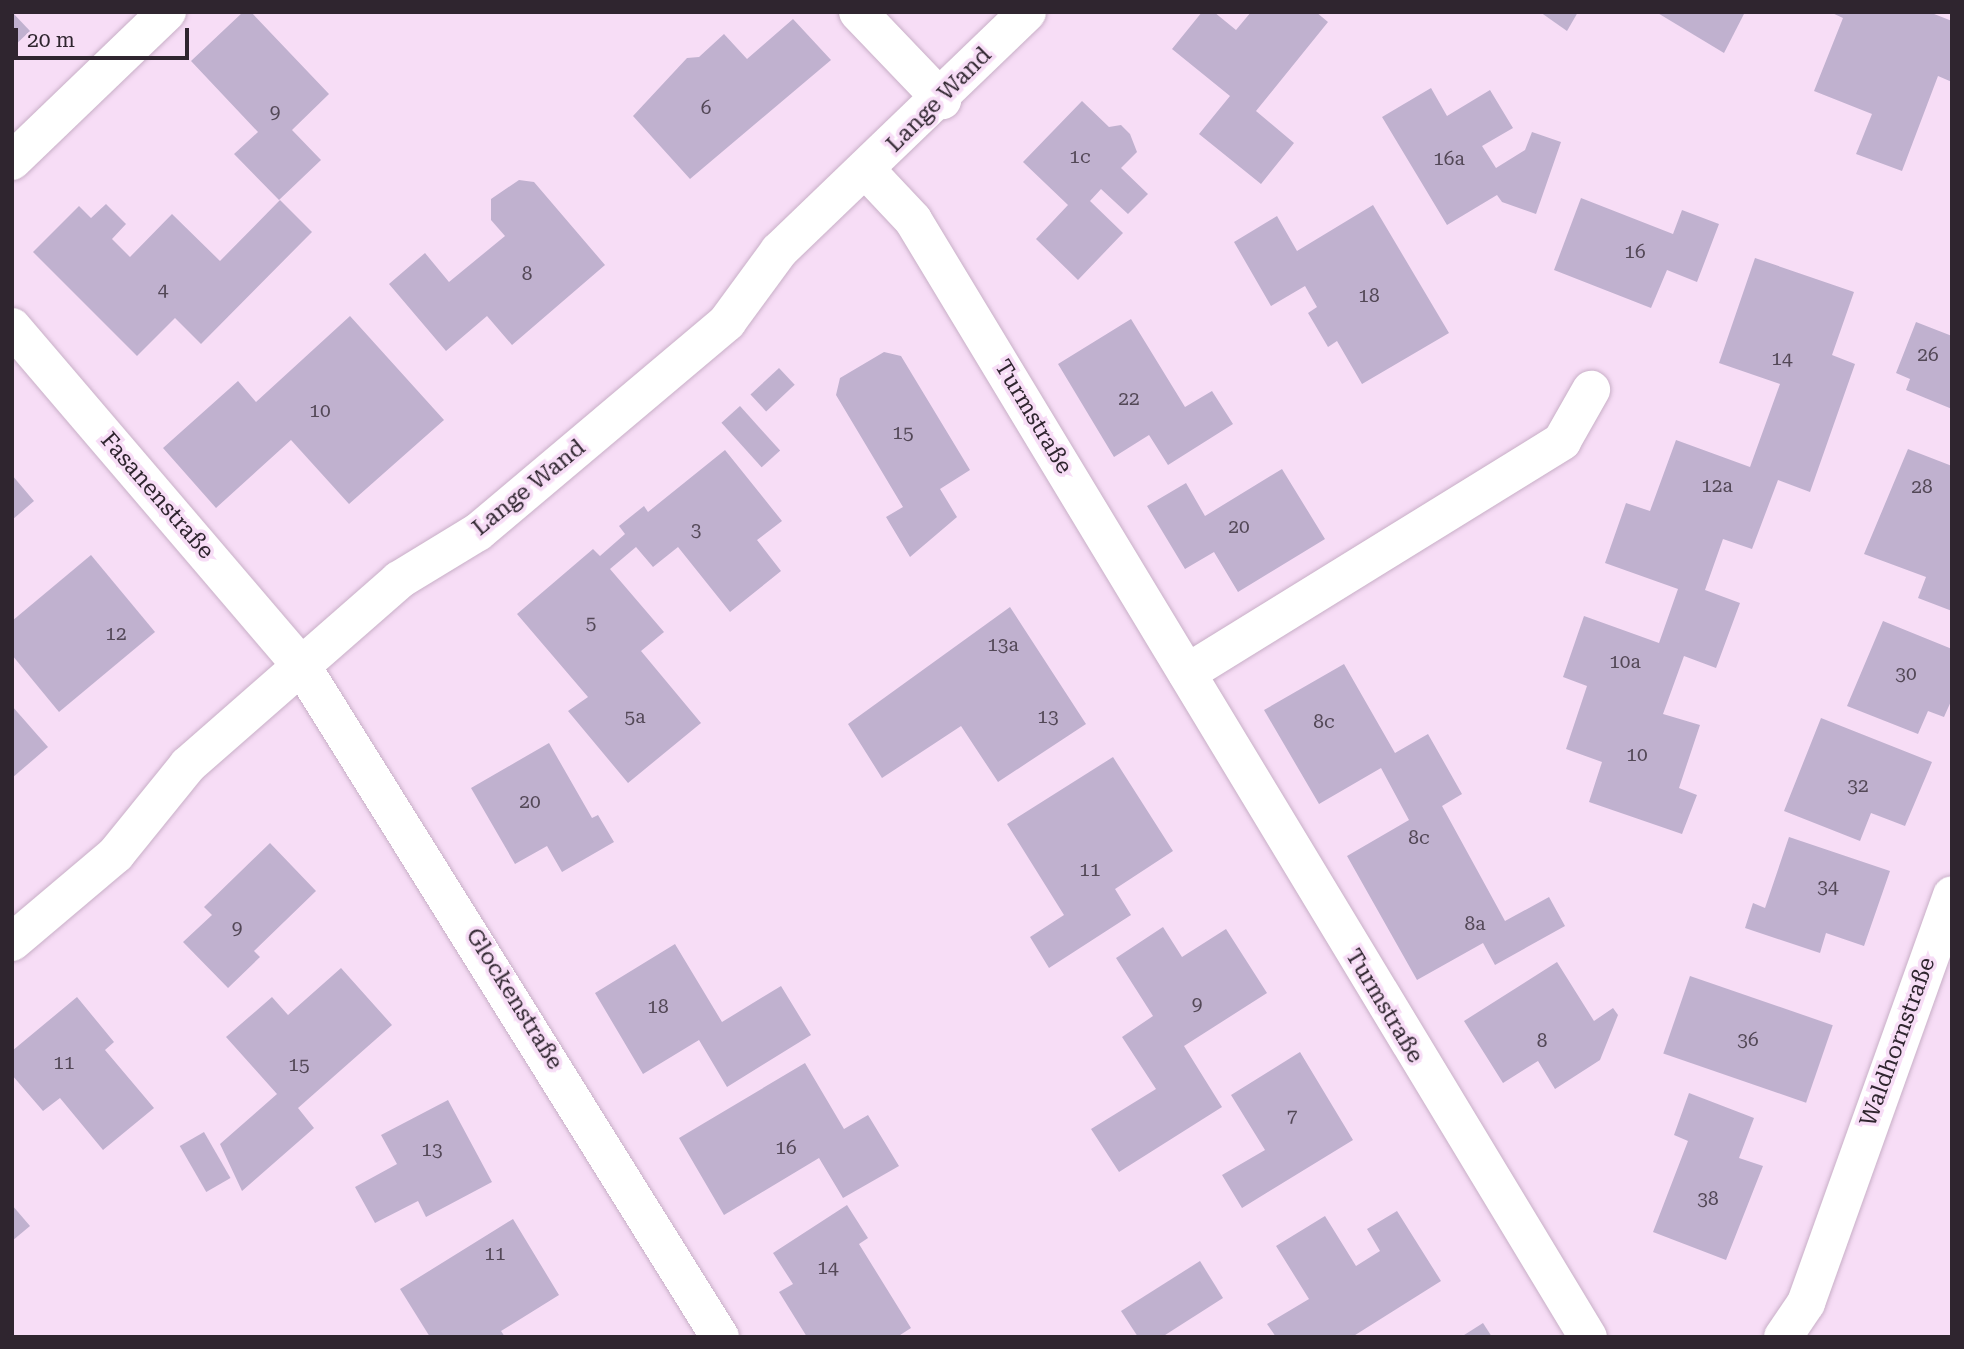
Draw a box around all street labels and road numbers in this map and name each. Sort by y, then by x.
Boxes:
street label: Lange Wand [881,42,997,158]
street label: Turmstraße [988,355,1078,479]
street label: Fasanenstraße [94,427,220,565]
street label: Lange Wand [467,434,591,542]
street label: Glockenstraße [460,923,568,1075]
street label: Turmstraße [1339,944,1429,1068]
street label: Waldhornstraße [1855,954,1941,1130]

